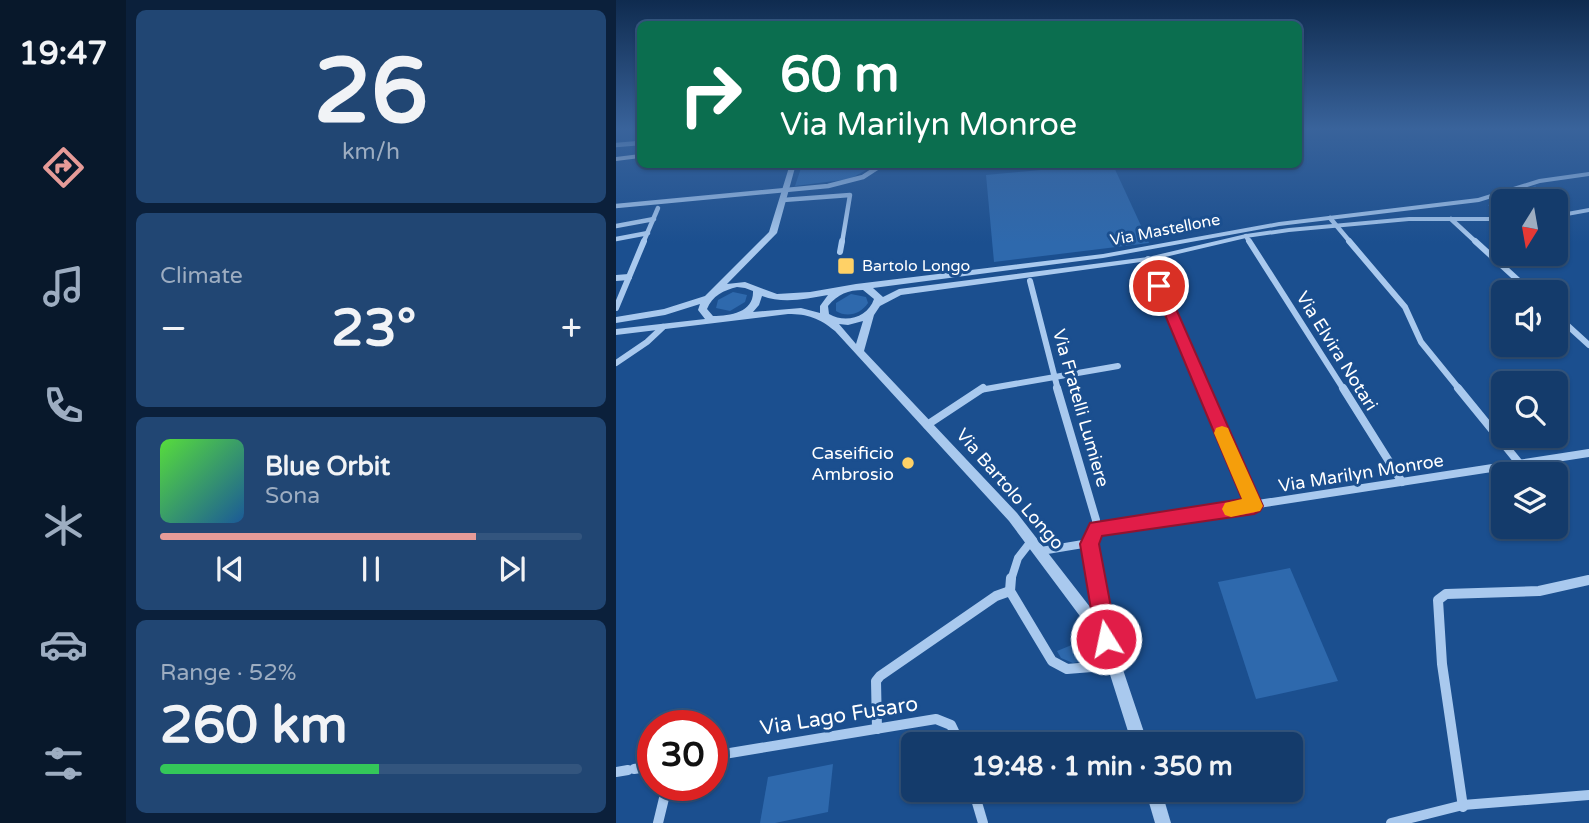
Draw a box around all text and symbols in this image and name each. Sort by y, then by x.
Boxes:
text: 19:47 [19,35,107,73]
text: 26 [314,37,428,147]
text: 60 m [780,46,899,105]
icon: right [665,49,756,140]
text: Via Marilyn Monroe [780,106,1077,144]
text: km/h [342,138,400,166]
icon: directions [39,143,88,192]
north arrow [1491,189,1568,266]
map controls [1491,189,1568,539]
street label: Via Mastellone [1108,210,1222,250]
marker: Bartolo Longo [836,256,856,276]
place label: Bartolo Longo [862,256,970,276]
pin [1129,256,1189,316]
icon: music [39,262,88,311]
text: Climate [160,262,243,290]
icon: arrive [1140,267,1178,305]
button: sound [1491,280,1568,357]
street label: Via Elvira Notari [1291,287,1383,415]
text: 23° [331,297,416,360]
text: − [160,306,187,352]
text: + [561,306,582,352]
street label: Via Fratelli Lumiere [1048,327,1114,489]
button: search [1491,371,1568,448]
icon: phone [39,381,88,430]
street label: Via Bartolo Longo [951,424,1069,554]
place label: Caseificio Ambrosio [811,442,894,485]
street label: Via Marilyn Monroe [1277,449,1445,497]
text: Blue Orbit [265,451,390,482]
marker: Caseificio Ambrosio [900,455,916,471]
button: layers [1491,462,1568,539]
text: Sona [265,482,320,510]
icon: climate [39,501,88,550]
icon: previous [211,550,249,588]
icon: pause [352,550,390,588]
icon: next [493,550,531,588]
position arrow [1069,602,1143,676]
icon: car [39,620,88,669]
text: Range · 52% [160,659,296,687]
street label: Via Lago Fusaro [758,691,920,741]
text: 260 km [160,694,348,757]
speed limit sign: 30 [637,710,728,801]
icon: filters [39,739,88,788]
text: 19:48 · 1 min · 350 m [971,751,1233,782]

